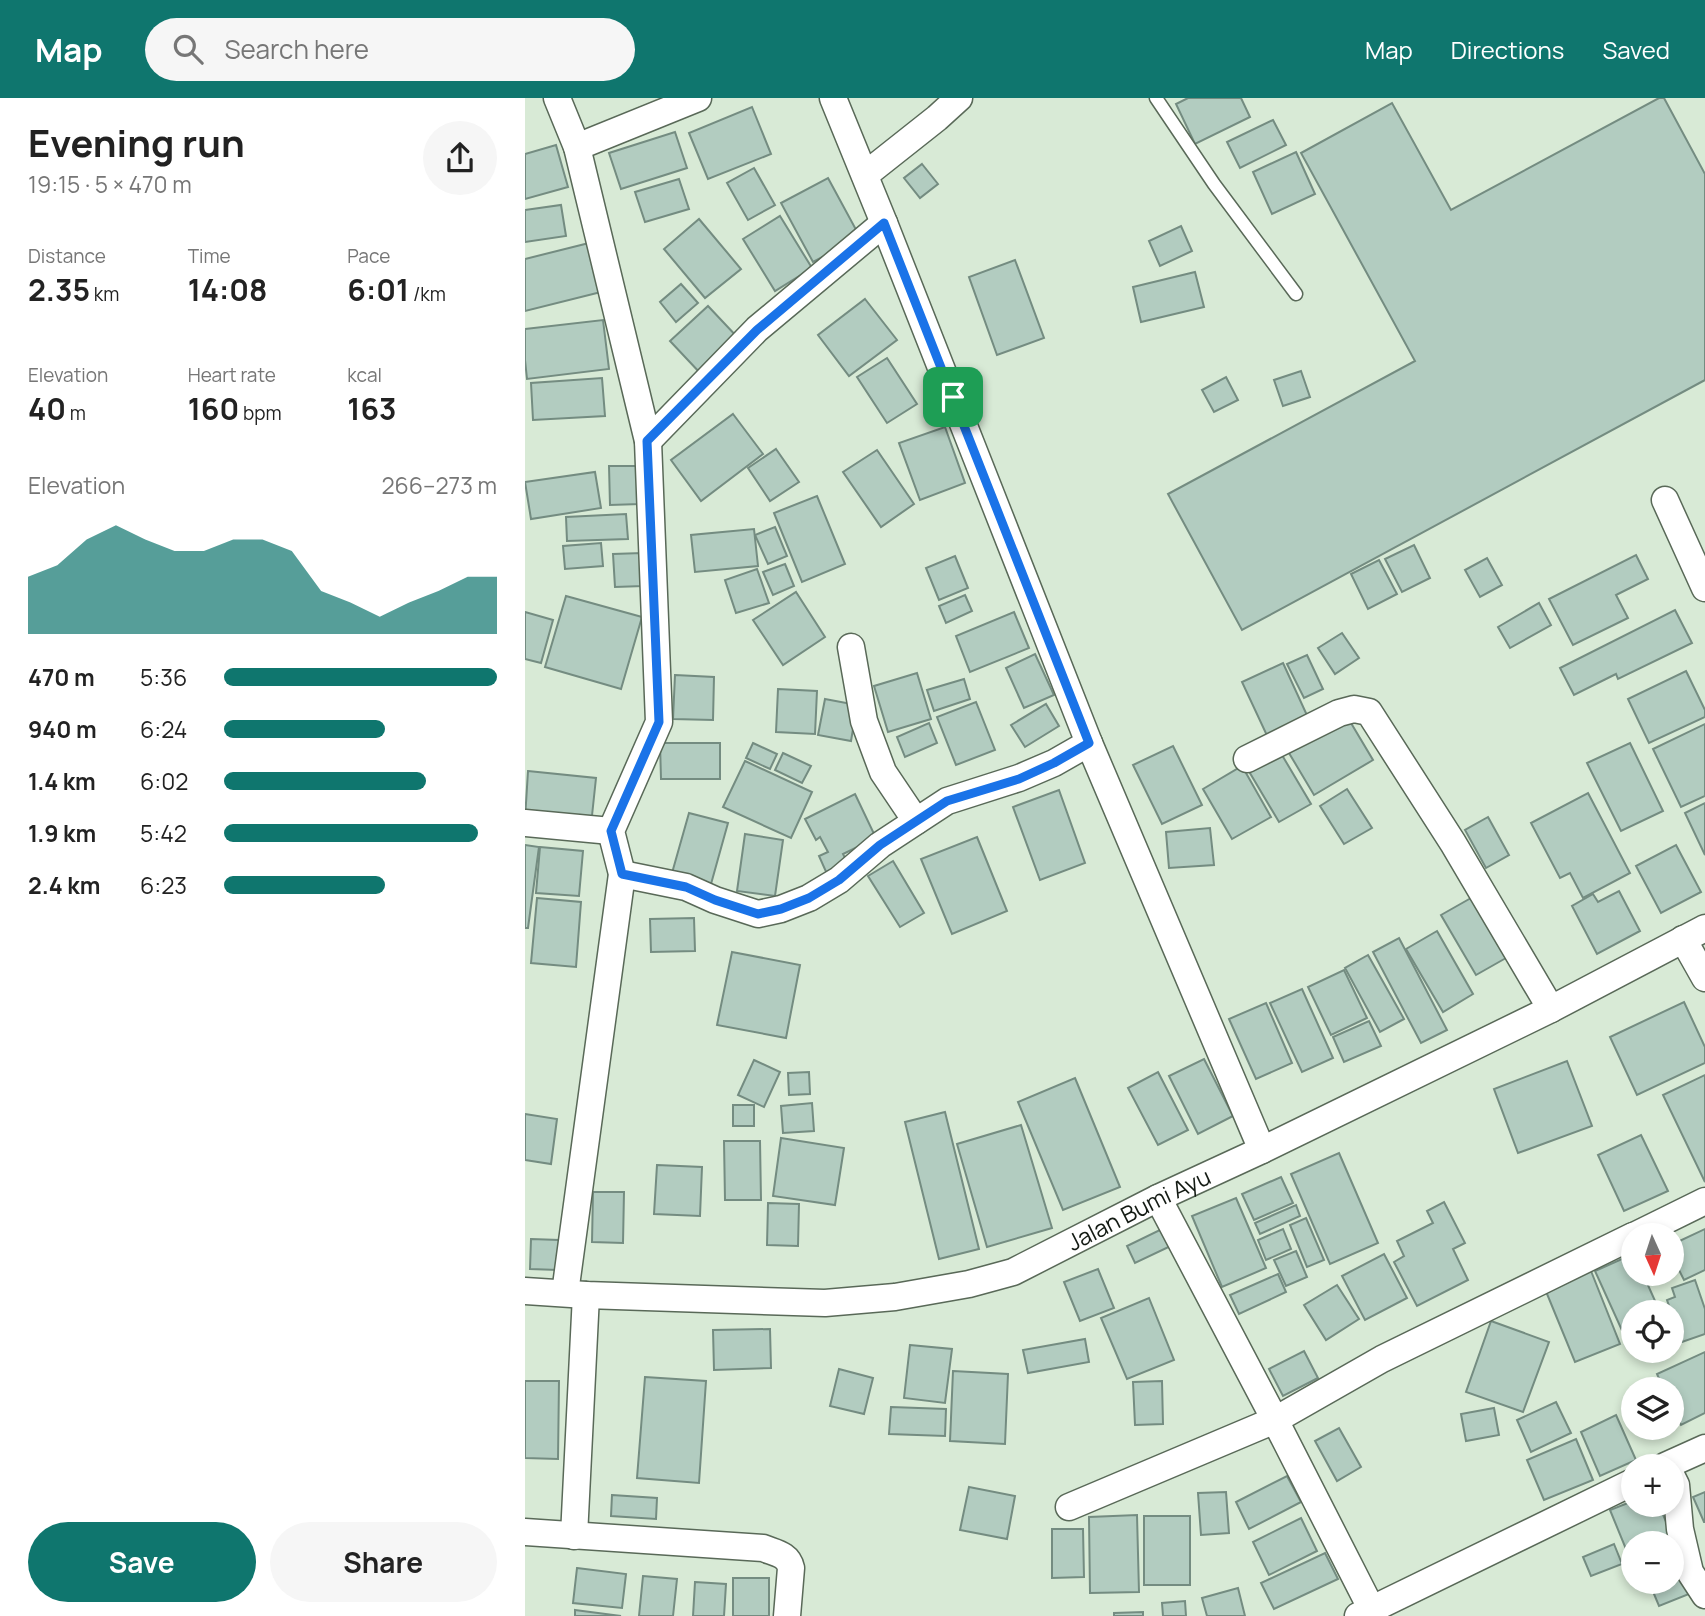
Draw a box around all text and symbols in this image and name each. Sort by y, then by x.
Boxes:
search box [145,18,635,81]
text: Map [35,27,103,72]
icon: search [169,30,207,68]
text: Search here [225,31,369,67]
text: Map [1365,33,1413,66]
text: Directions [1451,33,1564,66]
text: Saved [1602,33,1670,66]
text: Evening run [28,116,245,168]
button: share [423,121,497,195]
text: 19:15 · 5 × 470 m [28,168,192,200]
text: Distance [28,243,106,269]
text: Time [188,243,231,269]
text: Pace [347,243,390,269]
text: 2.35 [28,269,90,310]
text: 14:08 [188,269,267,310]
text: 6:01 [347,269,409,310]
text: km [90,281,119,307]
text: /km [409,281,446,307]
text: Elevation [28,362,108,388]
text: Heart rate [188,362,276,388]
text: kcal [347,362,382,388]
pin [923,367,983,427]
icon: arrive [934,378,972,416]
text: 40 [28,388,66,429]
text: 160 [188,388,239,429]
text: 163 [347,388,397,429]
text: m [66,400,86,426]
text: bpm [239,400,282,426]
text: Elevation [28,469,125,501]
text: 266–273 m [381,469,497,501]
text: 470 m [28,661,95,693]
text: 5:36 [140,661,187,693]
text: 940 m [28,713,97,745]
text: 6:24 [140,713,187,745]
text: 1.4 km [28,765,96,797]
text: 6:02 [140,765,188,797]
text: 1.9 km [28,817,96,849]
text: 5:42 [140,817,187,849]
text: 2.4 km [28,869,100,901]
text: 6:23 [140,869,187,901]
street label: Jalan Bumi Ayu [1061,1160,1216,1258]
north arrow [1621,1223,1683,1286]
map controls [1621,1223,1684,1594]
button: locate [1621,1300,1684,1363]
button: layers [1621,1377,1684,1440]
button: + [1621,1454,1684,1517]
button: Save [28,1522,256,1602]
button: Share [270,1522,497,1602]
button: − [1621,1531,1684,1594]

